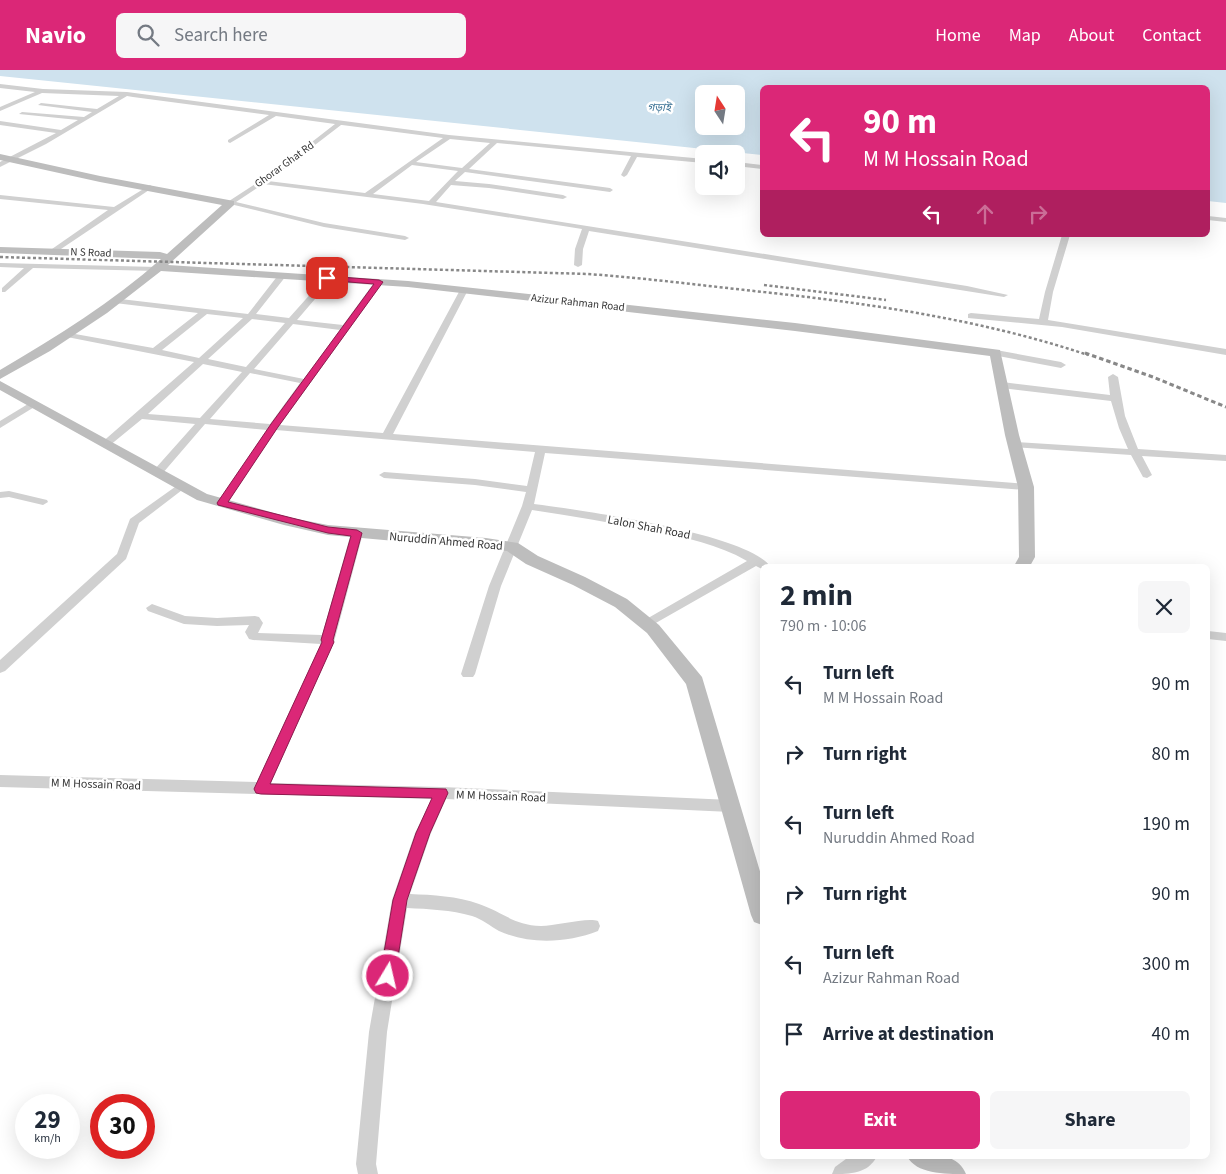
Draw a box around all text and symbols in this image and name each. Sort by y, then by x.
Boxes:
search box [116,13,466,58]
text: Navio [25,18,86,53]
icon: search [134,21,162,49]
text: Search here [174,22,268,49]
text: Home [935,23,981,48]
text: Map [1009,23,1041,48]
text: About [1069,23,1114,48]
text: Contact [1142,23,1201,48]
north arrow [695,85,745,135]
map controls [695,85,745,195]
text: 90 m [863,97,937,147]
water label: গড়াই [647,100,673,115]
icon: left [780,105,845,170]
street label: Ghorar Ghat Rd [251,138,317,191]
text: M M Hossain Road [863,143,1029,175]
button: sound [695,145,745,195]
icon: left [918,200,946,228]
icon: ahead [971,200,999,228]
icon: right [1024,200,1052,228]
street label: N S Road [70,244,112,261]
pin [306,257,348,299]
icon: arrive [313,264,341,292]
street label: Azizur Rahman Road [530,290,626,315]
street label: Lalon Shah Road [606,511,692,544]
street label: Nuruddin Ahmed Road [388,528,503,555]
text: 2 min [780,574,853,617]
button: close [1138,581,1190,633]
text: 790 m · 10:06 [780,615,867,637]
text: Turn left [823,660,894,687]
icon: left [780,670,808,698]
text: 90 m [1152,671,1190,698]
text: M M Hossain Road [823,687,943,709]
icon: right [780,740,808,768]
text: Turn right [823,741,907,768]
text: 80 m [1152,741,1190,768]
street label: M M Hossain Road [51,774,141,795]
street label: M M Hossain Road [456,786,546,807]
text: Turn left [823,800,894,827]
icon: left [780,810,808,838]
text: 190 m [1142,811,1190,838]
text: Nuruddin Ahmed Road [823,827,975,849]
icon: right [780,880,808,908]
text: Turn right [823,881,907,908]
text: 90 m [1152,881,1190,908]
text: Turn left [823,940,894,967]
position arrow [361,949,413,1001]
icon: left [780,950,808,978]
text: 300 m [1142,951,1190,978]
text: Azizur Rahman Road [823,967,960,989]
icon: arrive [780,1020,808,1048]
text: Arrive at destination [823,1021,994,1048]
text: 40 m [1152,1021,1190,1048]
button: Exit [780,1091,980,1149]
button: Share [990,1091,1190,1149]
speed limit sign: 30 [90,1094,155,1159]
text: 29 [34,1102,61,1138]
text: km/h [34,1130,61,1147]

